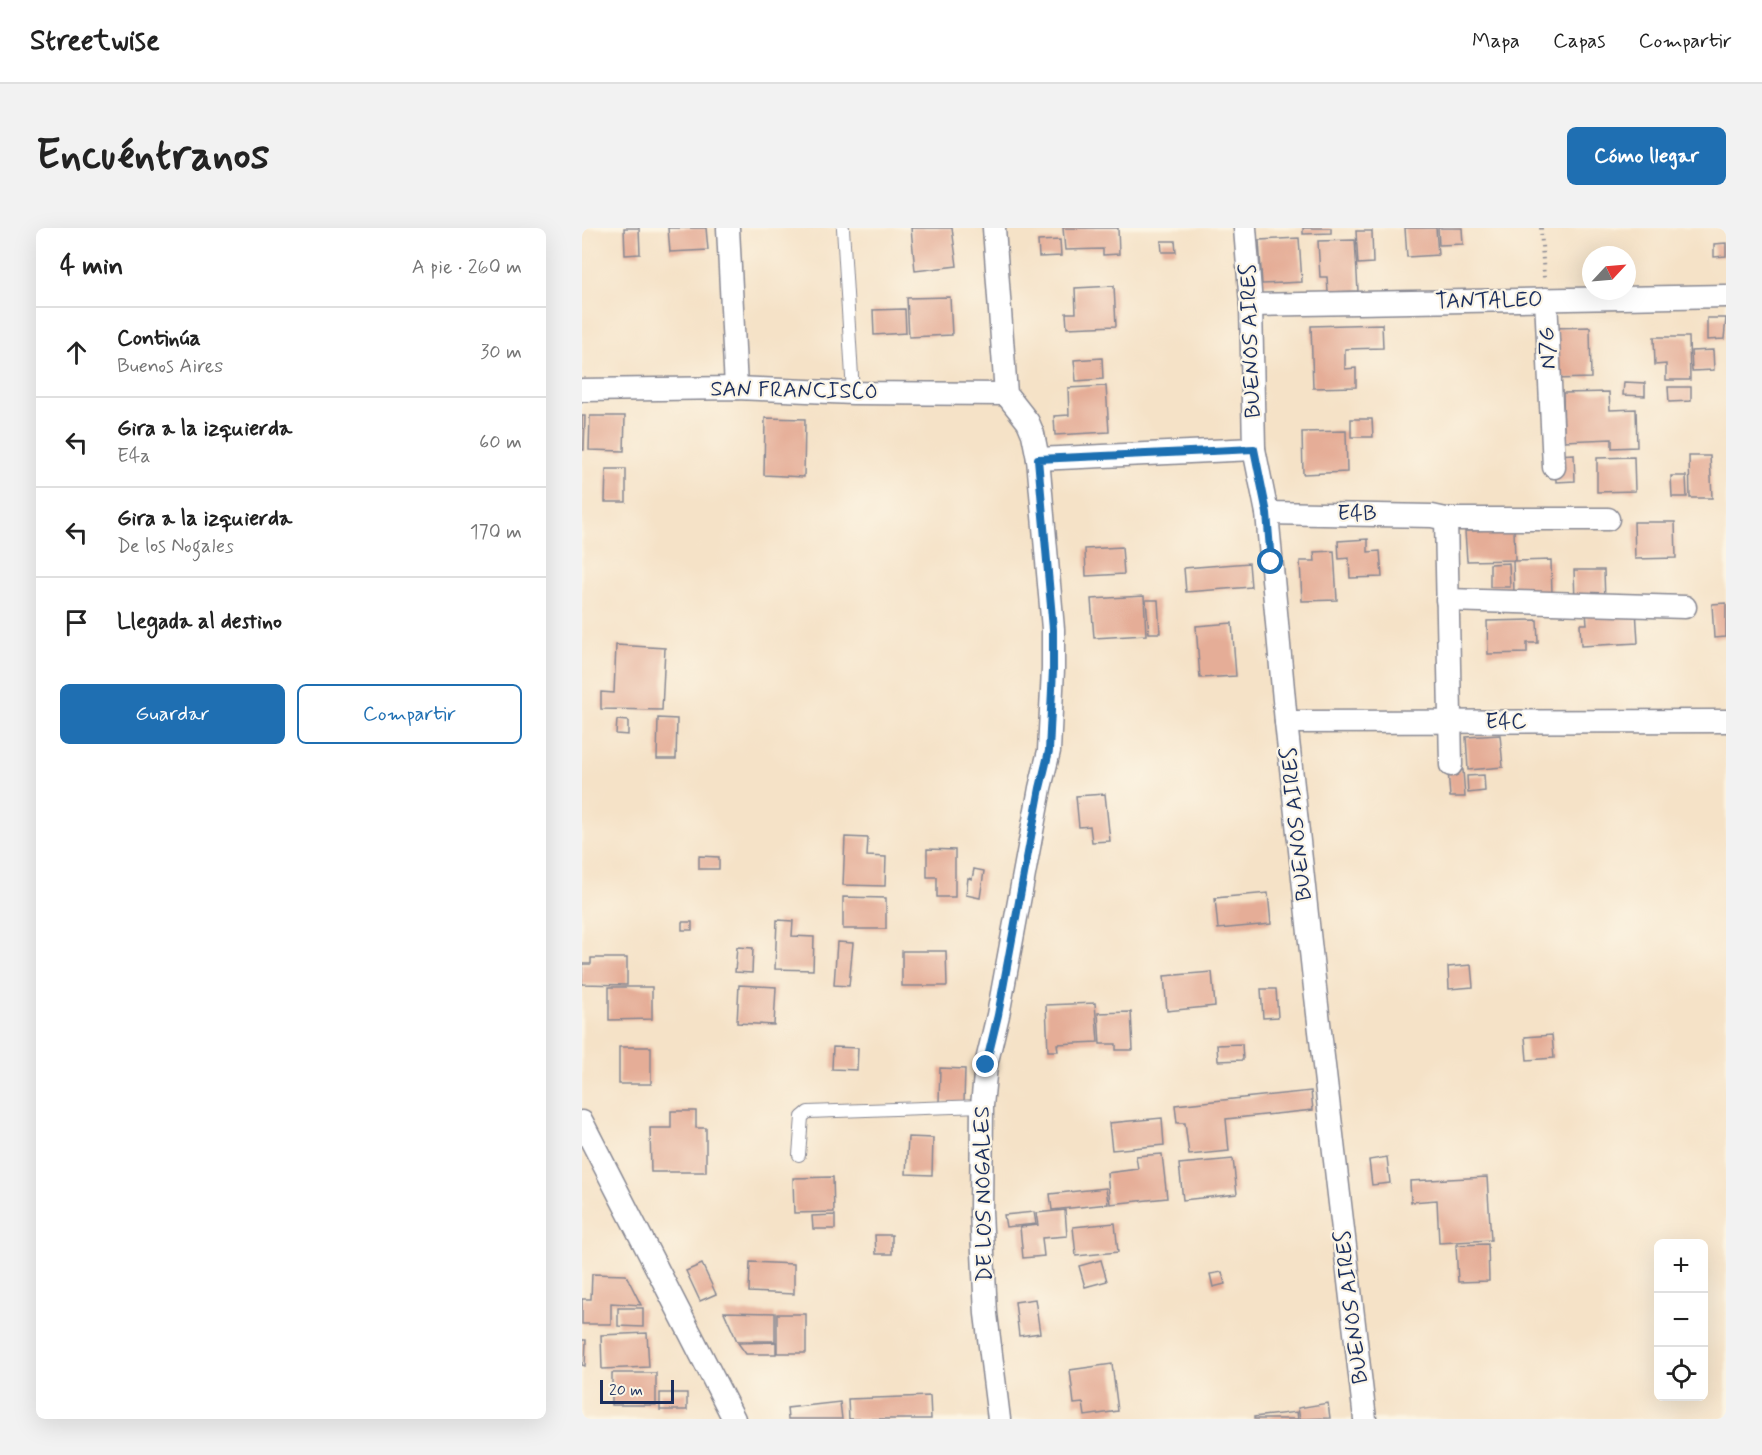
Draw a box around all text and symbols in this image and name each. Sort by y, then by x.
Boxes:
text: Streetwise [30,23,160,60]
text: Mapa [1472,27,1520,55]
text: Capas [1553,27,1606,55]
text: Compartir [1639,27,1732,55]
button: Cómo llegar [1567,127,1726,185]
text: Encuéntranos [36,129,269,184]
north arrow [1582,246,1636,300]
text: 4 min [60,250,123,284]
text: A pie · 260 m [412,254,522,281]
street label: BUENOS AIRES [1234,263,1268,419]
street label: TANTALEO [1435,286,1543,316]
text: Continúa [117,325,201,353]
street label: N7G [1533,326,1563,370]
icon: ahead [60,336,93,369]
text: 30 m [480,339,522,366]
text: Buenos Aires [117,353,223,380]
street label: SAN FRANCISCO [710,376,878,406]
text: Gira a la izquierda [117,415,292,443]
icon: left [60,426,93,459]
text: 60 m [479,429,522,456]
text: E4a [117,443,151,470]
street label: E4B [1337,500,1377,528]
text: Gira a la izquierda [117,505,292,533]
icon: left [60,516,93,549]
text: 170 m [470,519,522,546]
text: De los Nogales [117,533,234,560]
route start [1257,548,1283,574]
icon: arrive [60,606,93,639]
text: Llegada al destino [117,608,282,636]
button: Guardar [60,684,285,744]
button: Compartir [297,684,522,744]
street label: E4C [1485,708,1527,736]
street label: BUENOS AIRES [1275,746,1319,902]
route end [972,1051,998,1077]
street label: DE LOS NOGALES [968,1106,1000,1282]
street label: BUENOS AIRES [1329,1229,1375,1385]
map controls [1654,1239,1708,1401]
button: + [1654,1239,1708,1293]
button: − [1654,1293,1708,1347]
button: locate [1654,1347,1708,1401]
scale bar [600,1377,674,1404]
text: 20 m [609,1380,643,1401]

